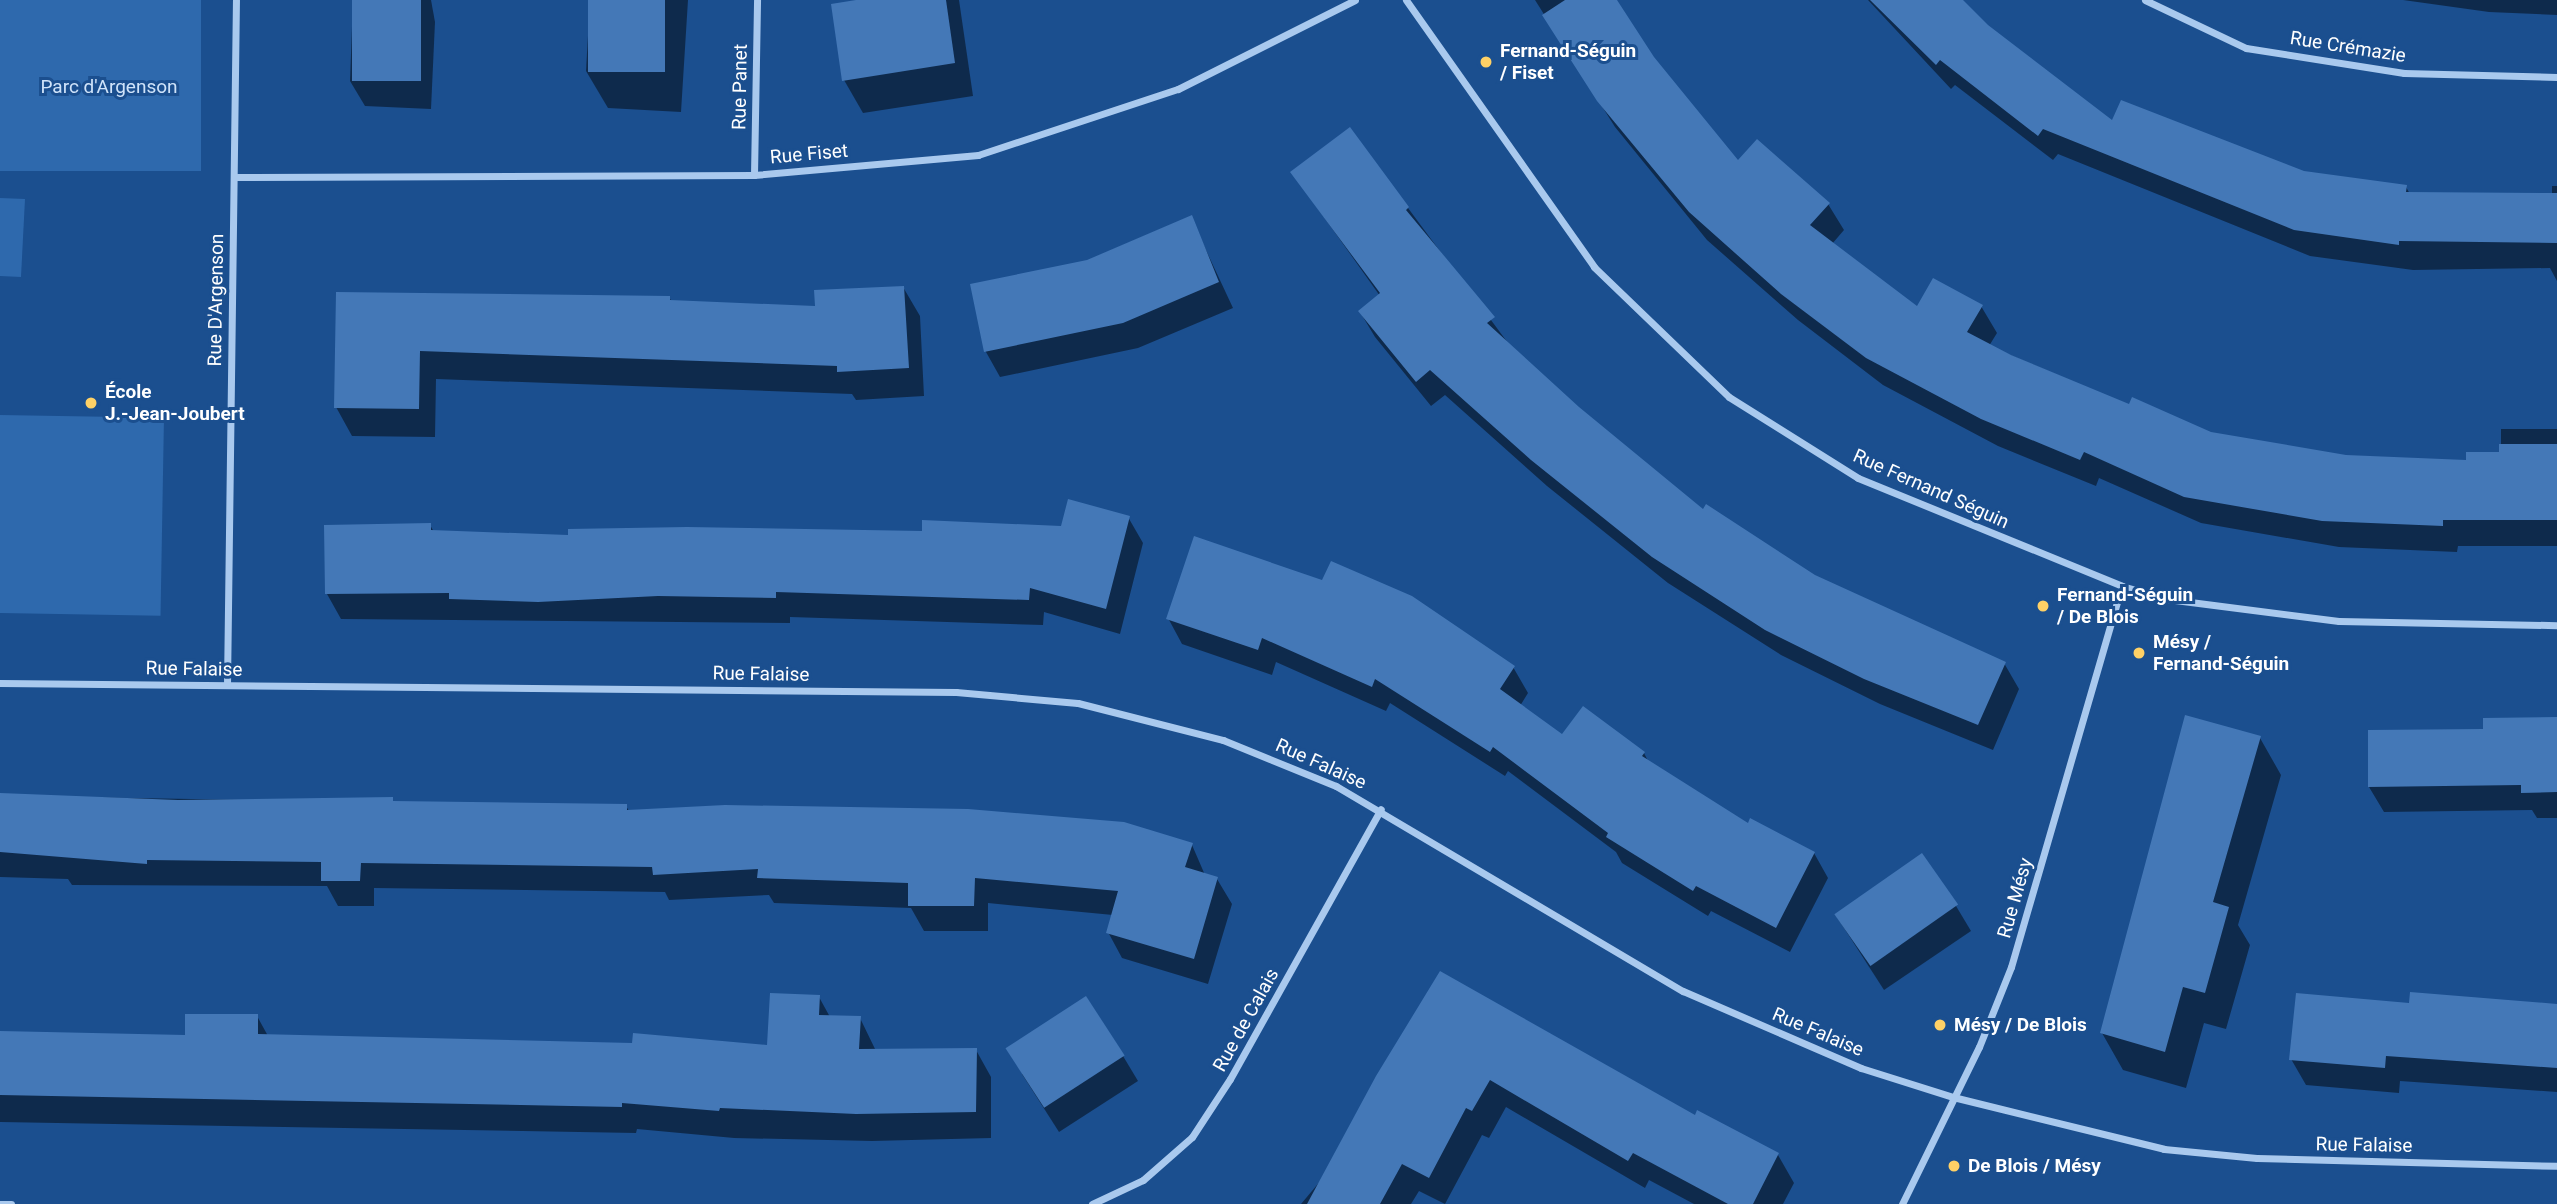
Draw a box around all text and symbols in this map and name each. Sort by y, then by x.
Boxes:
street label: Rue Crémazie [2289,27,2407,67]
place label: Fernand-Séguin / Fiset [1500,40,1636,84]
street label: Rue Panet [728,44,752,130]
marker: Fernand-Séguin / Fiset [1478,54,1494,70]
park label: Parc d'Argenson [40,76,178,98]
street label: Rue Fiset [769,139,849,169]
street label: Rue D'Argenson [203,233,229,367]
place label: École J.-Jean-Joubert [105,381,245,425]
marker: École J.-Jean-Joubert [83,395,99,411]
street label: Rue Fernand Séguin [1850,444,2012,534]
place label: Fernand-Séguin / De Blois [2057,584,2193,628]
marker: Fernand-Séguin / De Blois [2035,598,2051,614]
place label: Mésy / Fernand-Séguin [2153,631,2289,675]
marker: Mésy / Fernand-Séguin [2131,645,2147,661]
street label: Rue Falaise [145,657,243,681]
street label: Rue Falaise [712,662,810,686]
street label: Rue Falaise [1272,734,1370,794]
street label: Rue Mésy [1993,855,2037,941]
street label: Rue de Calais [1208,964,1284,1076]
street label: Rue Falaise [1769,1003,1867,1061]
place label: Mésy / De Blois [1954,1014,2087,1036]
marker: Mésy / De Blois [1932,1017,1948,1033]
street label: Rue Falaise [2315,1133,2413,1157]
place label: De Blois / Mésy [1968,1155,2101,1177]
marker: De Blois / Mésy [1946,1158,1962,1174]

